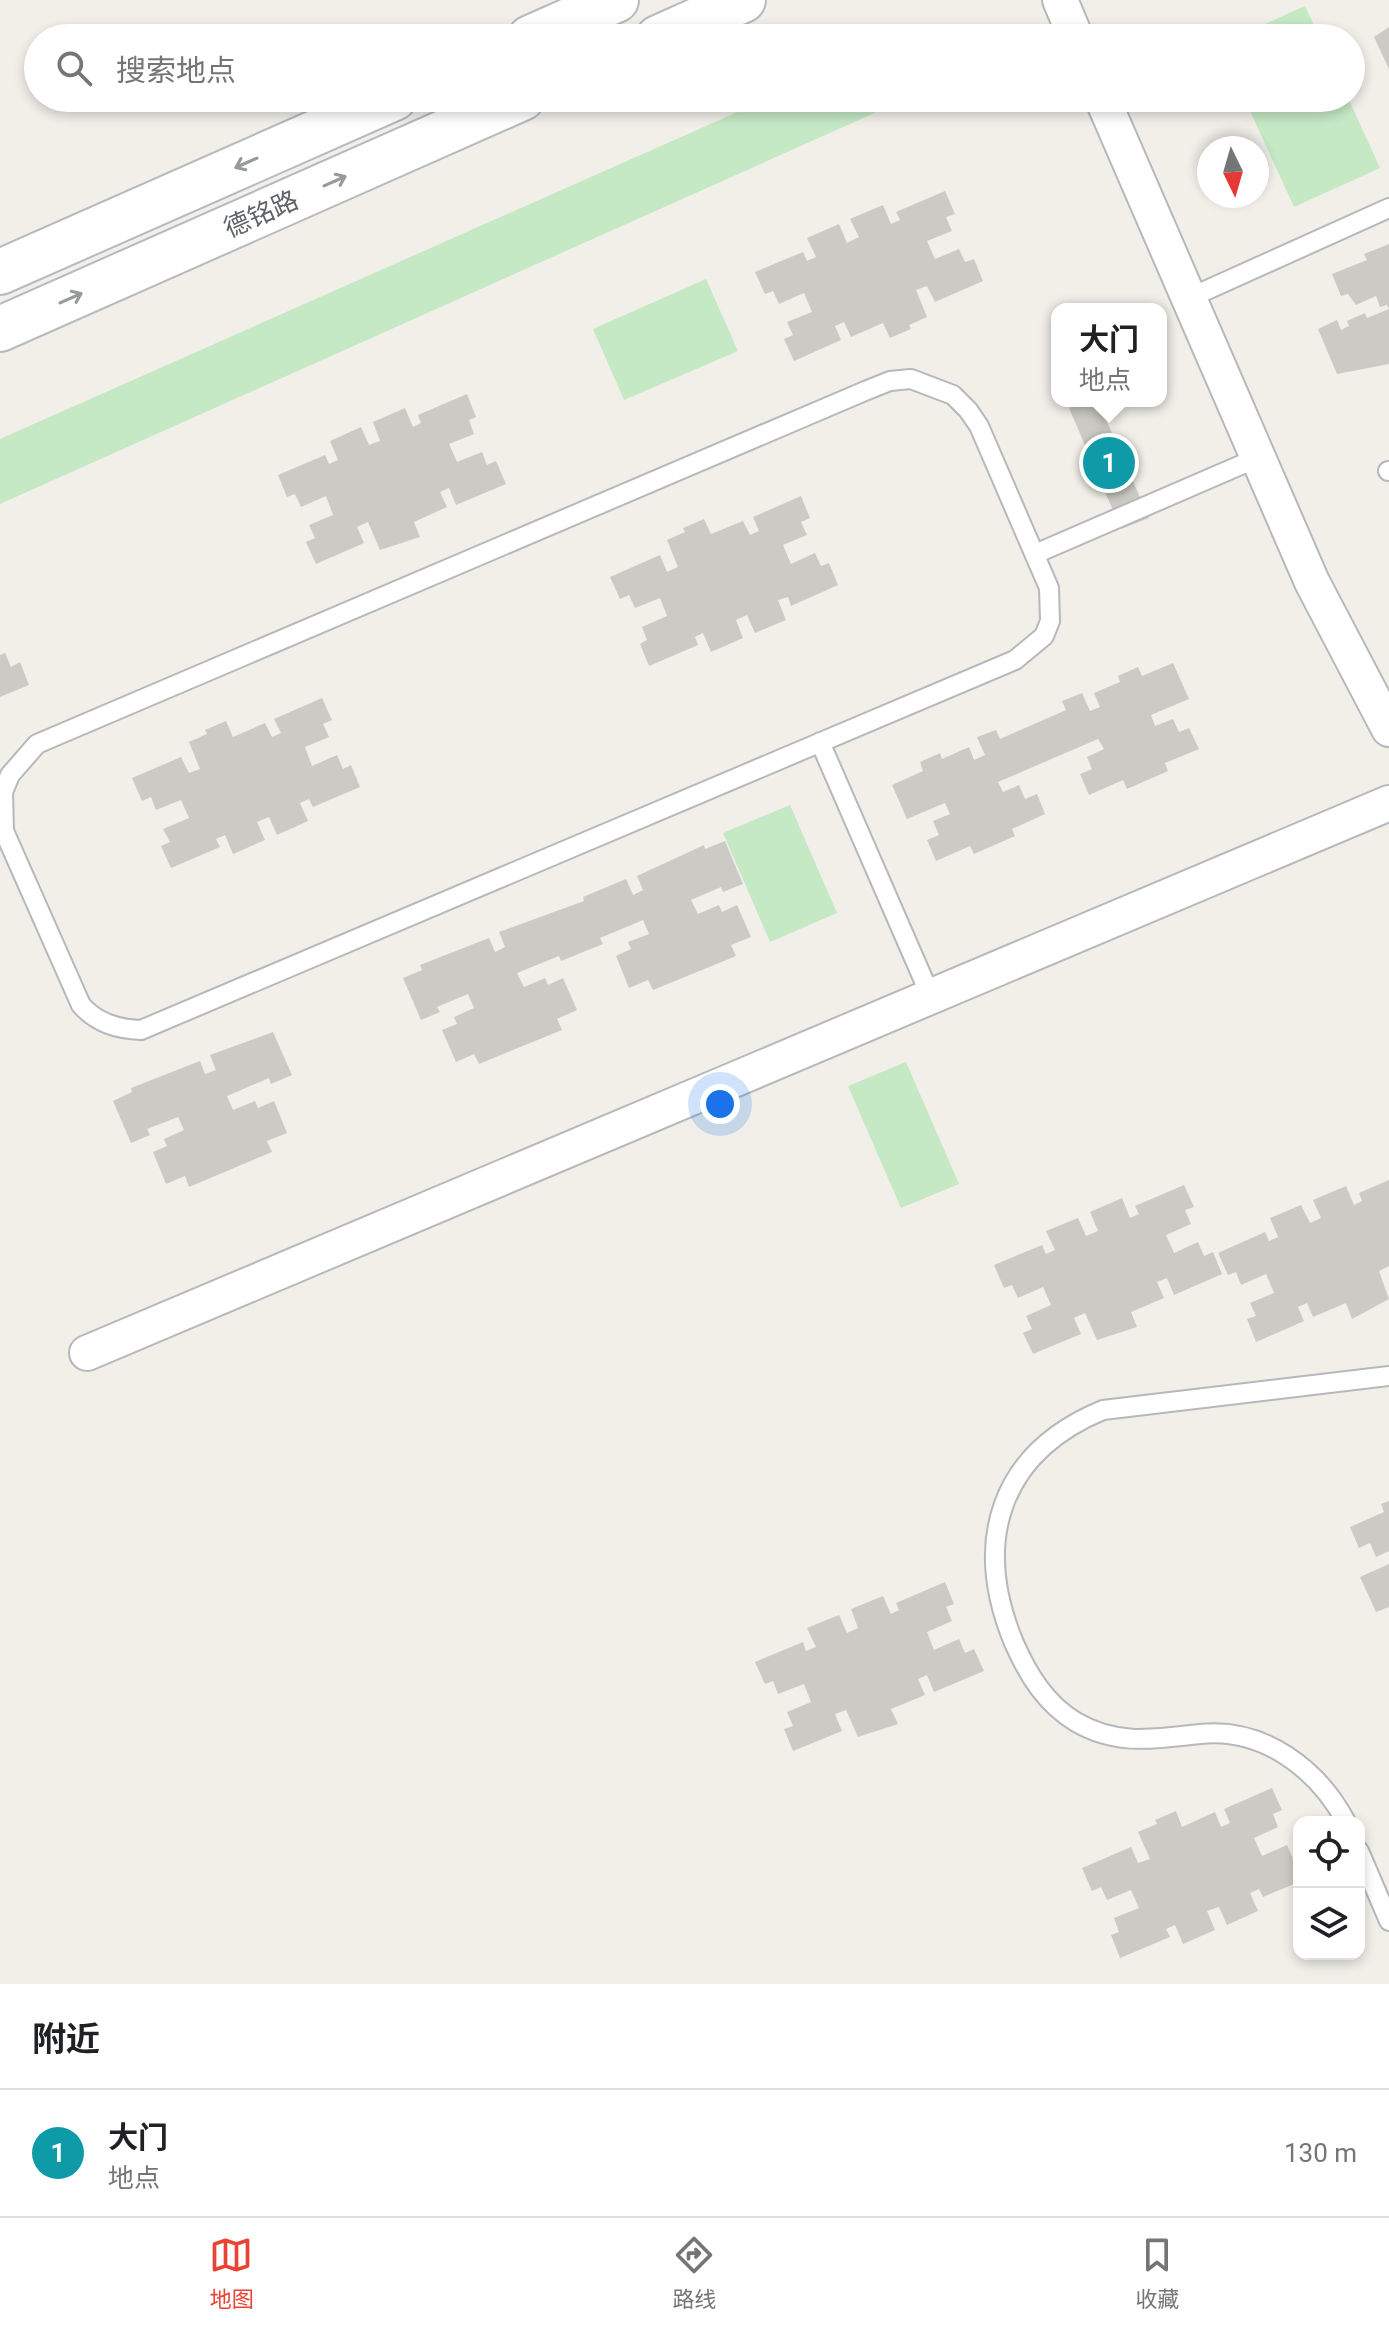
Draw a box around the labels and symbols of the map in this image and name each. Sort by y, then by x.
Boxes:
north arrow [1197,136,1269,208]
one-way arrow [234,157,259,172]
one-way arrow [322,173,346,188]
street label: 德铭路 [219,184,303,244]
one-way arrow [59,289,83,304]
pin: 1 [1083,433,1135,493]
your location [700,1084,740,1124]

